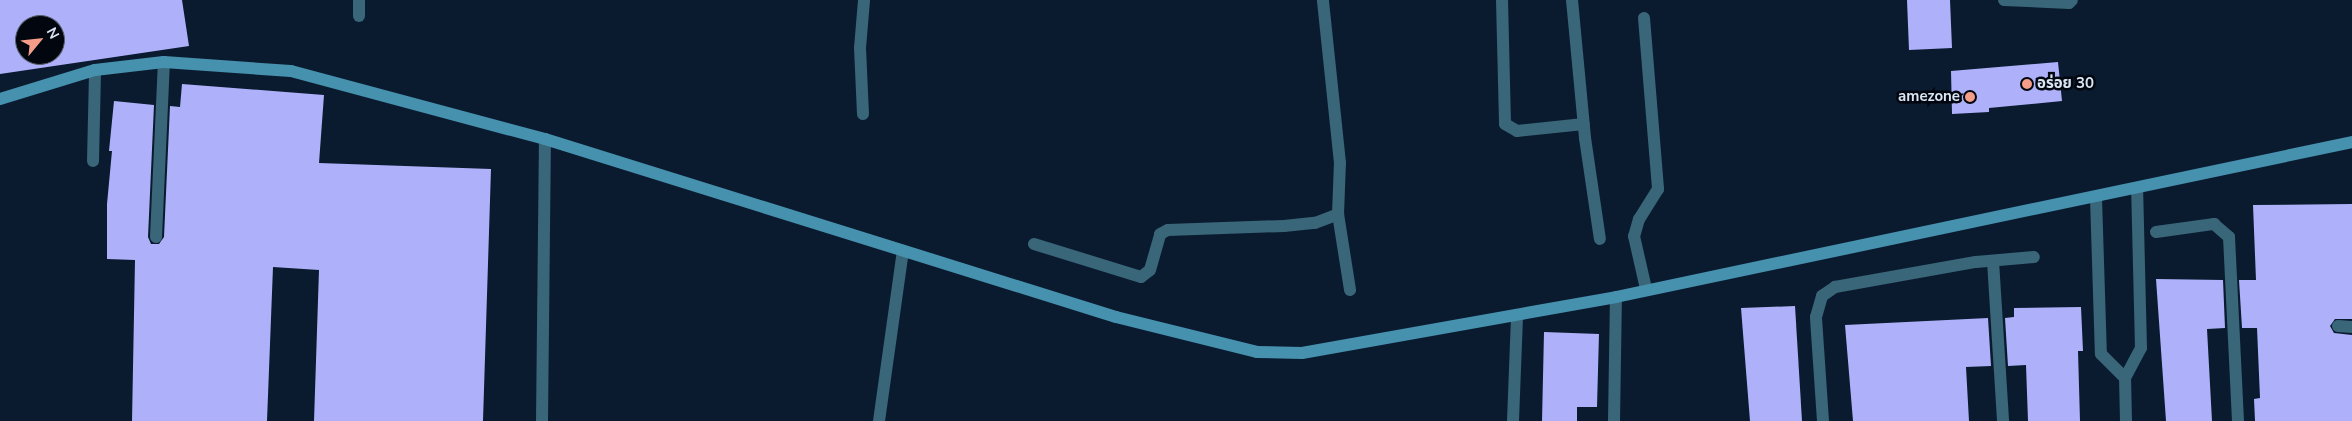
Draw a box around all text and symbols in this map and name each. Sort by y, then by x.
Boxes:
north arrow [15,15,65,65]
text: N [42,24,64,42]
place label: อร่อย 30 [2037,75,2094,93]
marker: อร่อย 30 [2021,78,2033,90]
place label: amezone [1898,88,1960,106]
marker: amezone [1964,91,1976,103]

